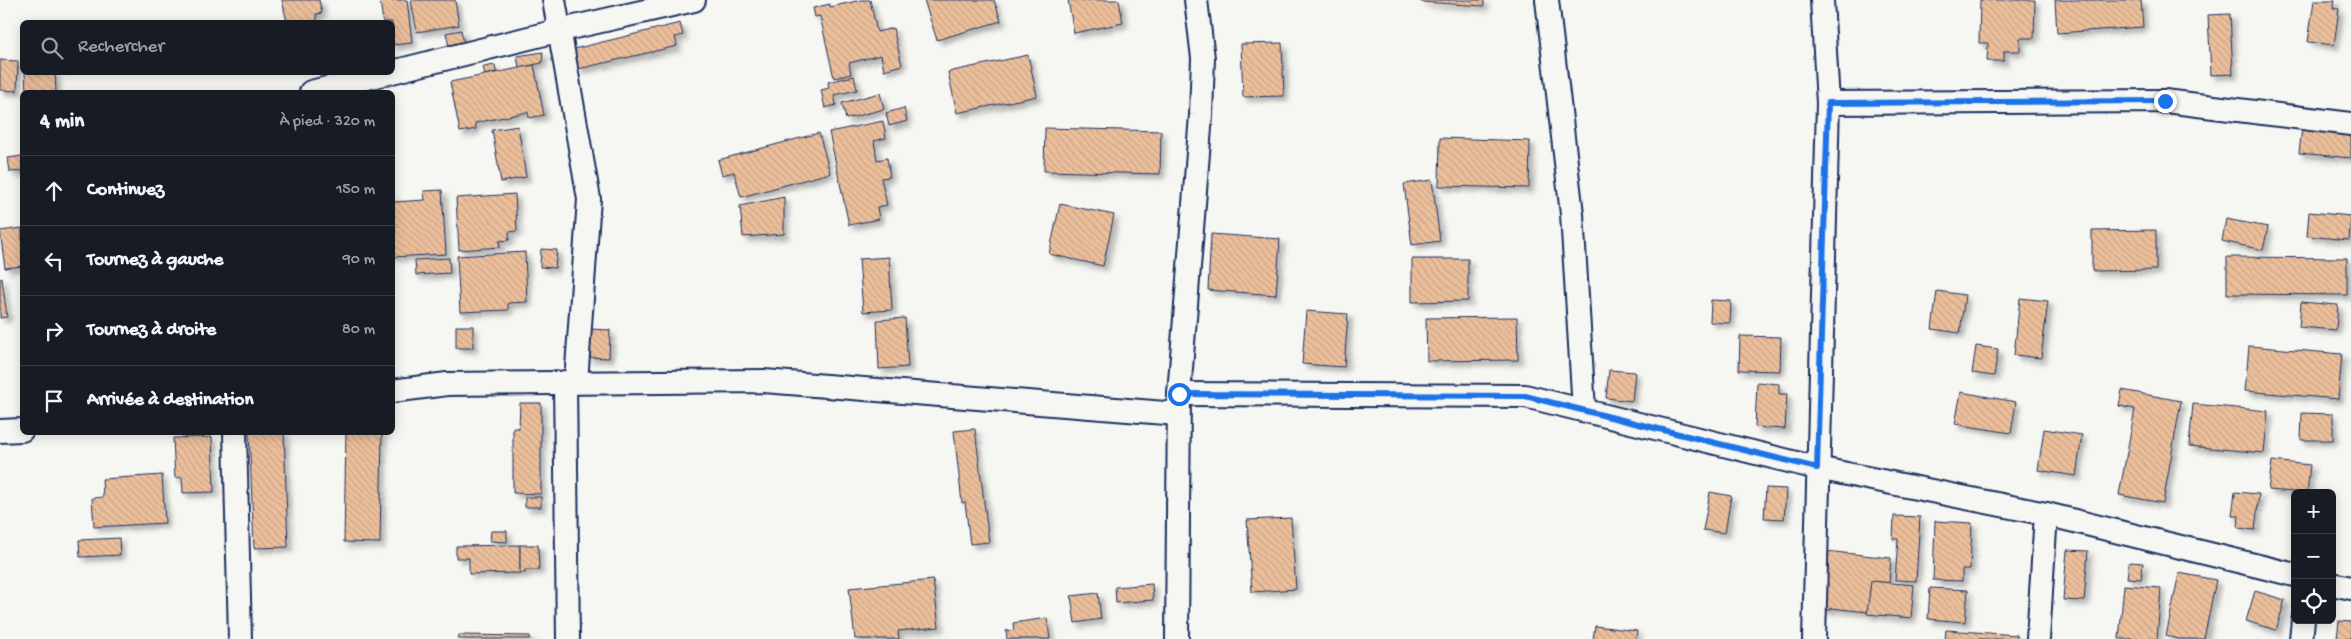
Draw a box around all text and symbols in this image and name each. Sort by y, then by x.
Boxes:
search box [20,20,395,75]
icon: search [38,34,66,62]
text: Rechercher [78,36,164,59]
route end [2154,90,2177,113]
text: 4 min [40,110,84,135]
text: À pied · 320 m [280,113,375,132]
icon: ahead [40,177,68,205]
text: Continuez [87,179,164,202]
text: 150 m [336,181,375,200]
icon: left [40,247,68,275]
text: Tournez à gauche [87,249,223,272]
text: 90 m [343,251,375,270]
icon: right [40,317,68,345]
text: Tournez à droite [87,319,216,342]
text: 80 m [342,321,375,340]
route start [1168,383,1191,406]
icon: arrive [40,387,68,415]
text: Arrivée à destination [87,389,253,412]
map controls [2291,489,2336,624]
button: + [2291,489,2336,534]
button: − [2291,534,2336,579]
button: locate [2291,579,2336,624]

